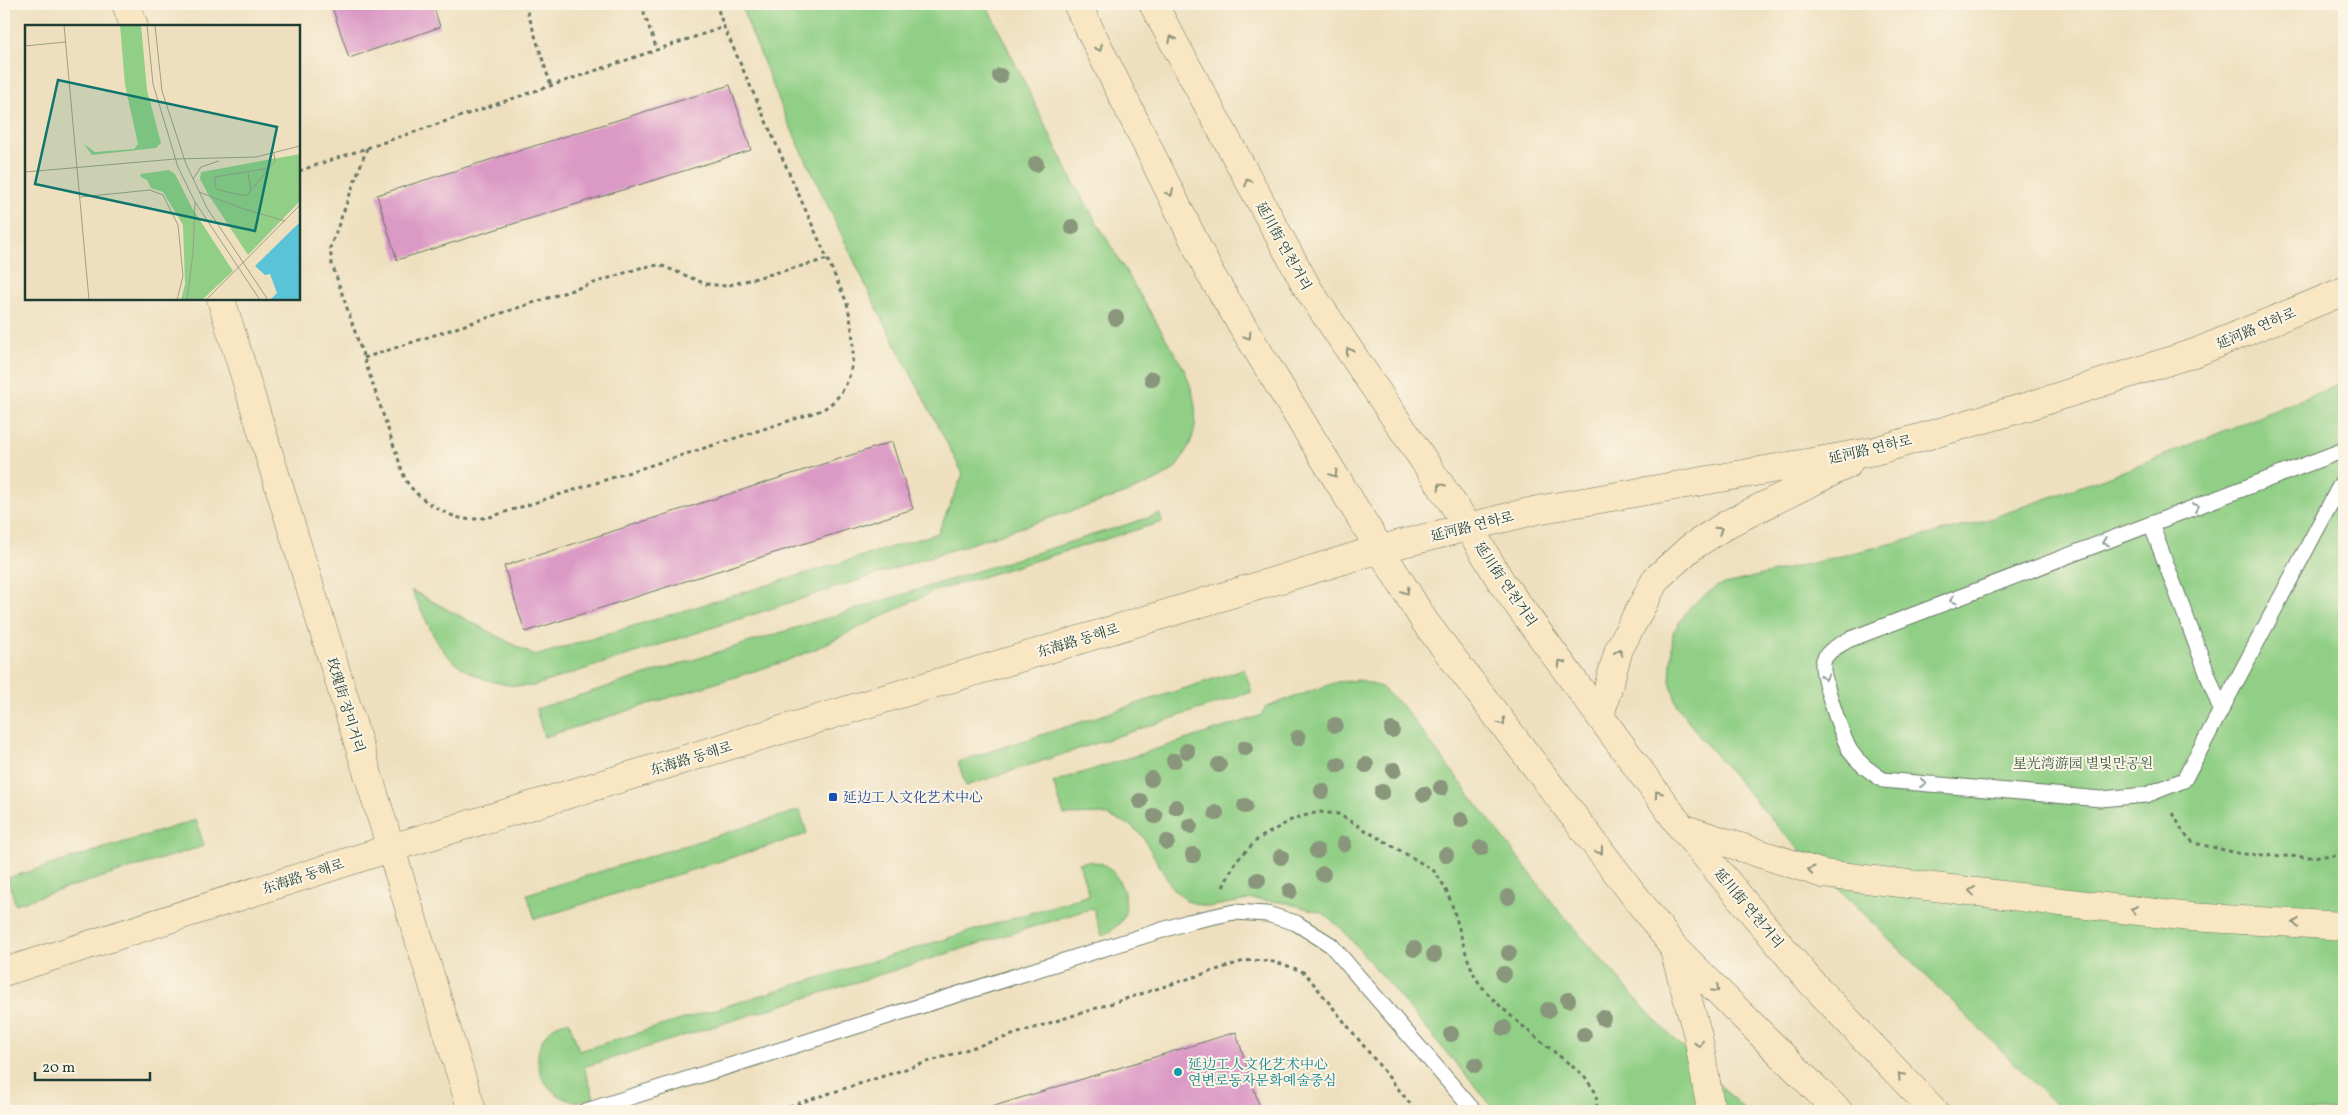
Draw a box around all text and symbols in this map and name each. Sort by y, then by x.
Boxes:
inset map [25,25,300,300]
one-way arrow [1168,35,1178,44]
one-way arrow [1093,42,1103,51]
one-way arrow [1245,178,1255,187]
one-way arrow [1164,188,1175,197]
street label: 延川街 연천거리 [1250,199,1315,295]
street label: 延河路 연하로 [2214,304,2300,355]
one-way arrow [1242,330,1252,339]
one-way arrow [1346,347,1356,356]
street label: 延河路 연하로 [1827,431,1915,469]
one-way arrow [1327,469,1337,478]
one-way arrow [1438,482,1447,492]
one-way arrow [2191,503,2200,513]
street label: 延河路 연하로 [1429,508,1517,547]
one-way arrow [1714,526,1723,536]
one-way arrow [2101,536,2110,546]
street label: 延川街 연천거리 [1469,539,1540,631]
one-way arrow [1399,585,1409,594]
one-way arrow [1949,594,1958,604]
street label: 东海路 동해로 [1035,620,1122,663]
one-way arrow [1613,649,1623,657]
street label: 玫瑰街 장미거리 [321,655,368,756]
one-way arrow [1559,660,1567,669]
one-way arrow [1819,673,1829,682]
one-way arrow [1496,716,1504,725]
street label: 东海路 동해로 [648,738,735,781]
park label: 星光湾游园 별빛만공원 [2013,755,2153,774]
one-way arrow [1919,777,1927,788]
place label: 延边工人文化艺术中心 [843,789,983,808]
marker: 延边工人文化艺术中心 [827,791,839,803]
one-way arrow [1655,791,1663,800]
one-way arrow [1594,845,1603,855]
street label: 东海路 동해로 [260,855,347,900]
street label: 延川街 연천거리 [1709,865,1787,953]
one-way arrow [1808,866,1816,876]
one-way arrow [1968,886,1976,897]
one-way arrow [2129,905,2137,916]
one-way arrow [2291,918,2299,929]
one-way arrow [1710,983,1719,992]
one-way arrow [1693,1039,1704,1048]
scale bar [35,1050,150,1082]
place label: 延边工人文化艺术中心 연변로동자문화예술중심 [1188,1056,1337,1091]
text: 20 m [42,1058,75,1079]
marker: 延边工人文化艺术中心 연변로동자문화예술중심 [1172,1066,1184,1078]
one-way arrow [1898,1073,1907,1082]

